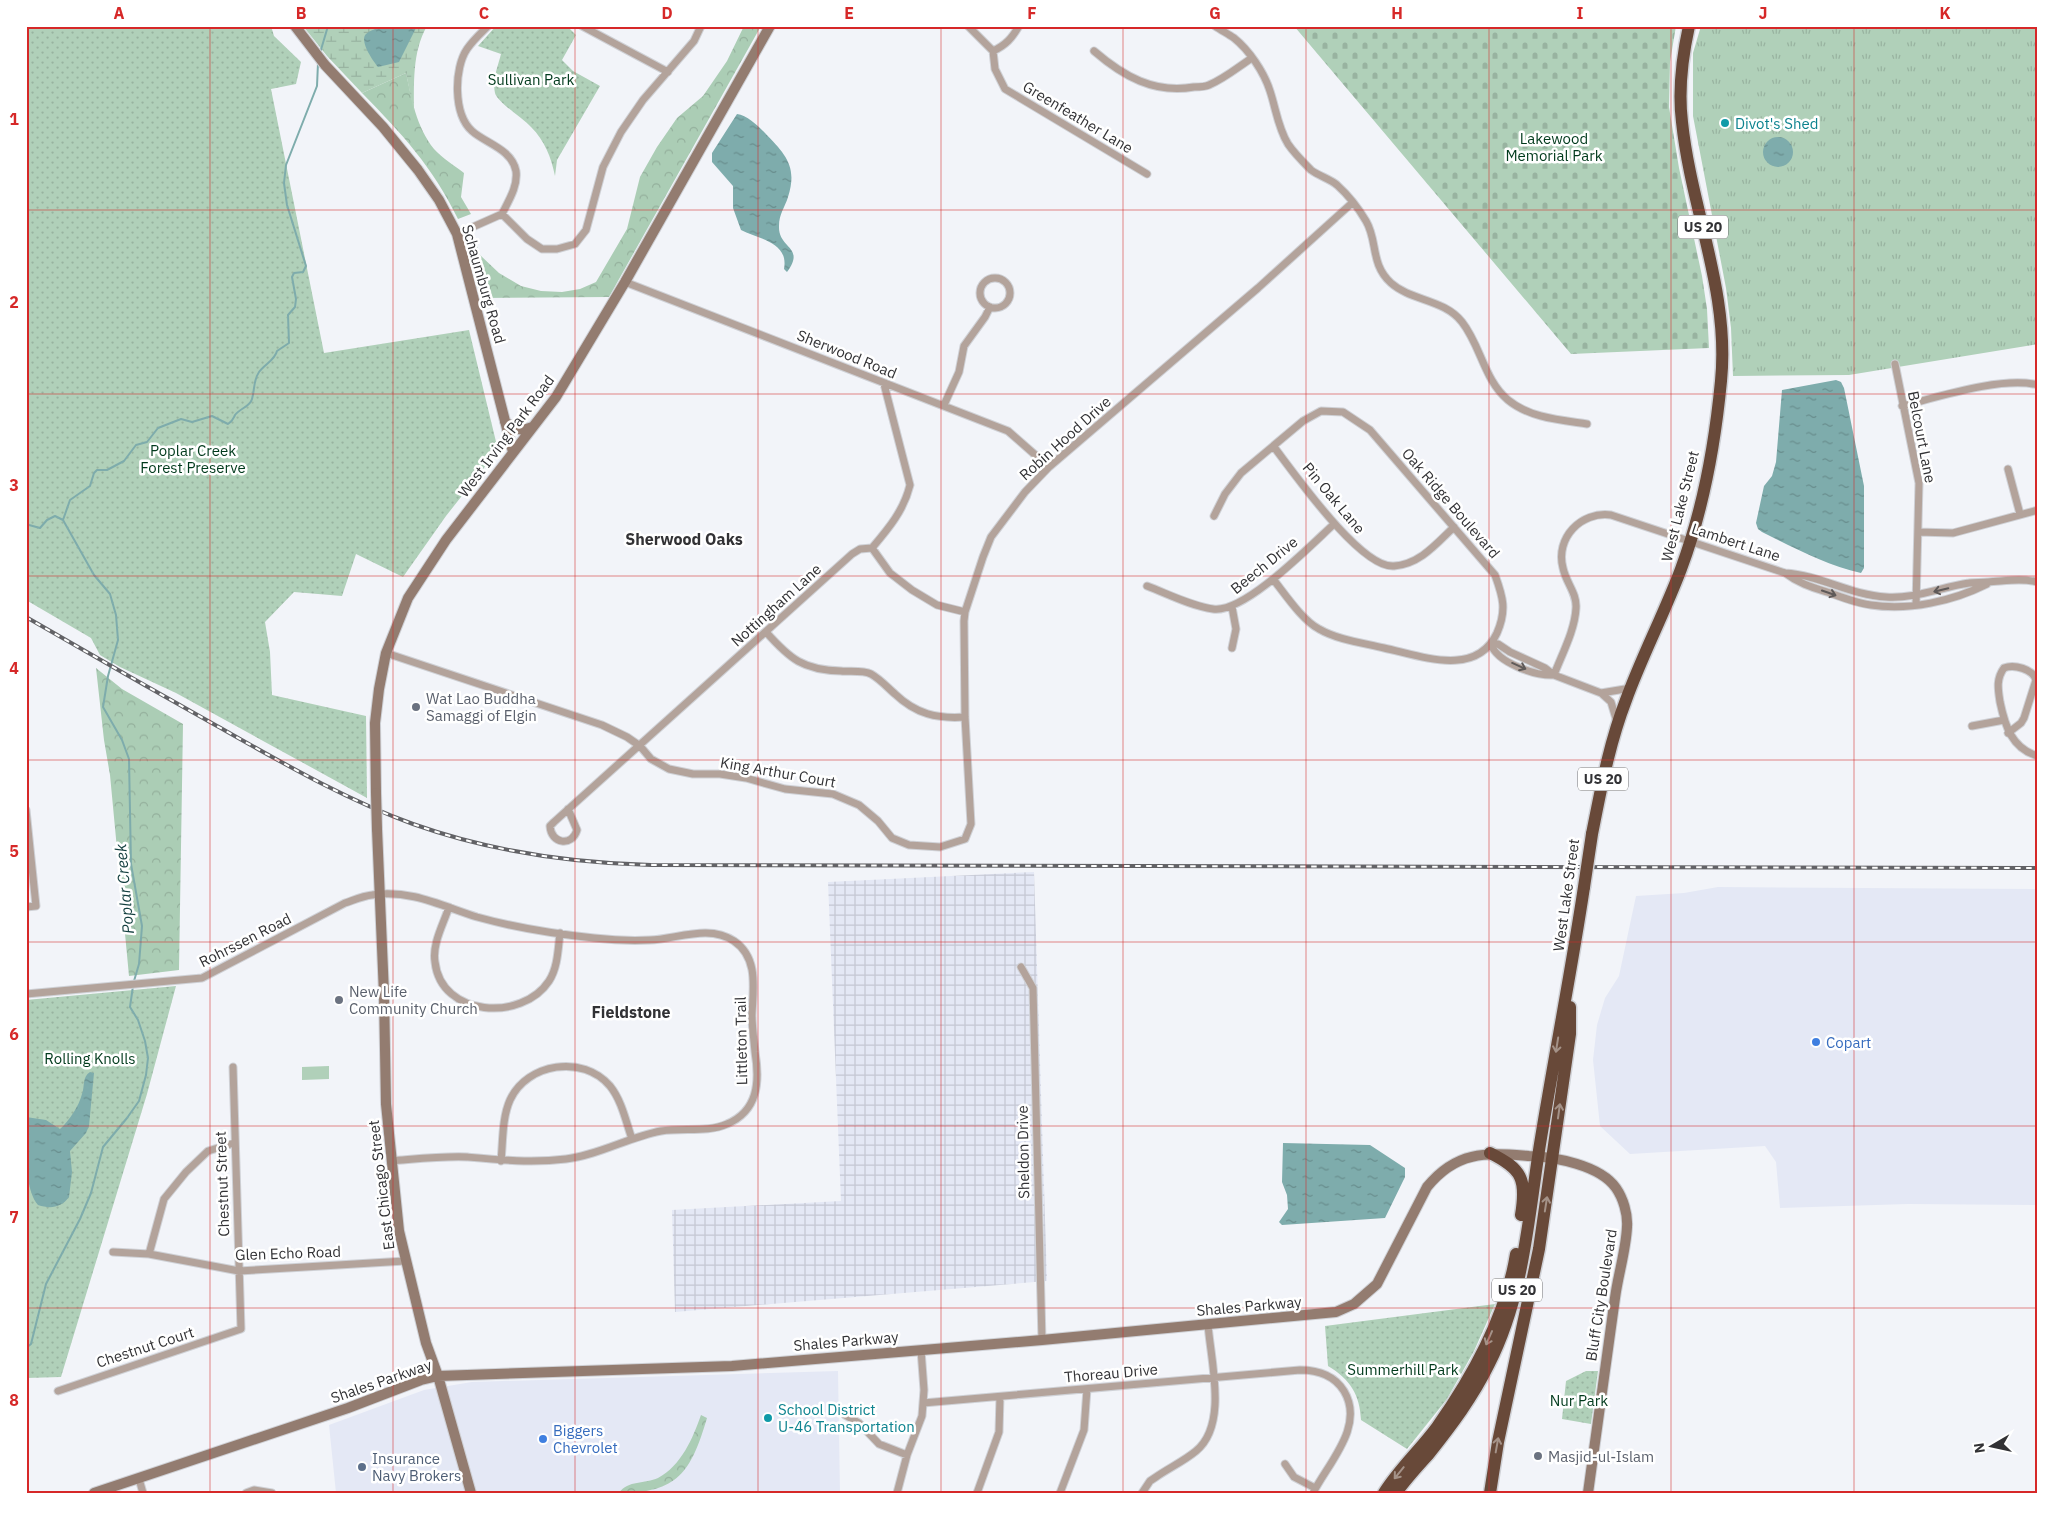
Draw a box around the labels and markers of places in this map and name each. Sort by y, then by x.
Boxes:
place label: Divot's Shed [1735,114,1818,133]
marker: Divot's Shed [1719,117,1731,129]
place label: Wat Lao Buddha Samaggi of Elgin [426,689,537,725]
marker: Wat Lao Buddha Samaggi of Elgin [410,701,422,713]
place label: New Life Community Church [349,982,478,1018]
marker: New Life Community Church [333,994,345,1006]
place label: Copart [1826,1033,1871,1052]
marker: Copart [1810,1036,1822,1048]
place label: School District U-46 Transportation [778,1400,915,1436]
marker: School District U-46 Transportation [762,1412,774,1424]
place label: Biggers Chevrolet [553,1421,618,1457]
marker: Biggers Chevrolet [537,1433,549,1445]
place label: Masjid-ul-Islam [1548,1447,1654,1466]
place label: Insurance Navy Brokers [372,1449,461,1485]
marker: Masjid-ul-Islam [1532,1450,1544,1462]
marker: Insurance Navy Brokers [356,1461,368,1473]

